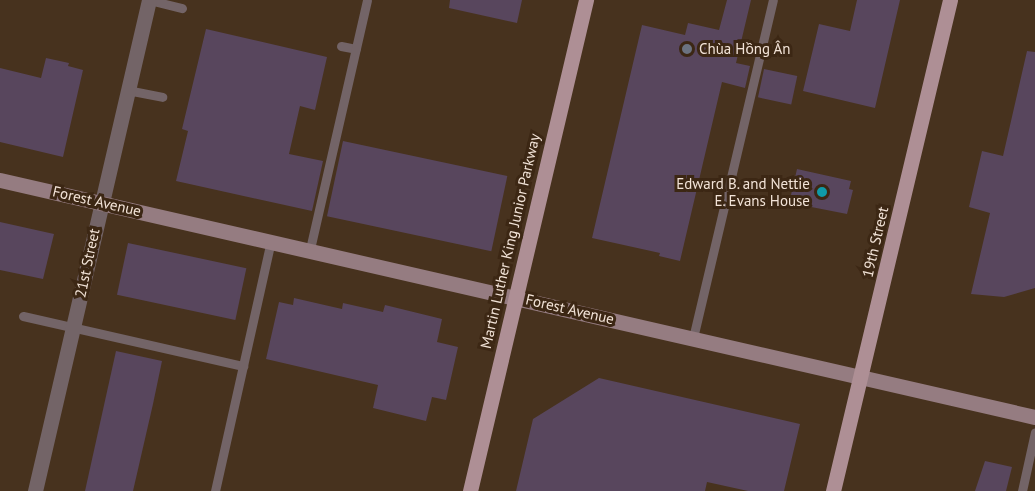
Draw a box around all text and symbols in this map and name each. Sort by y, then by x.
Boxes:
place label: Chùa Hồng Ân [699,40,791,58]
marker: Chùa Hồng Ân [680,42,694,56]
street label: Martin Luther King Junior Parkway [476,132,544,350]
place label: Edward B. and Nettie E. Evans House [675,174,810,209]
street label: Forest Avenue [51,182,143,220]
marker: Edward B. and Nettie E. Evans House [815,185,829,199]
street label: 19th Street [858,205,892,279]
street label: 21st Street [71,227,103,299]
street label: Forest Avenue [524,290,616,328]

